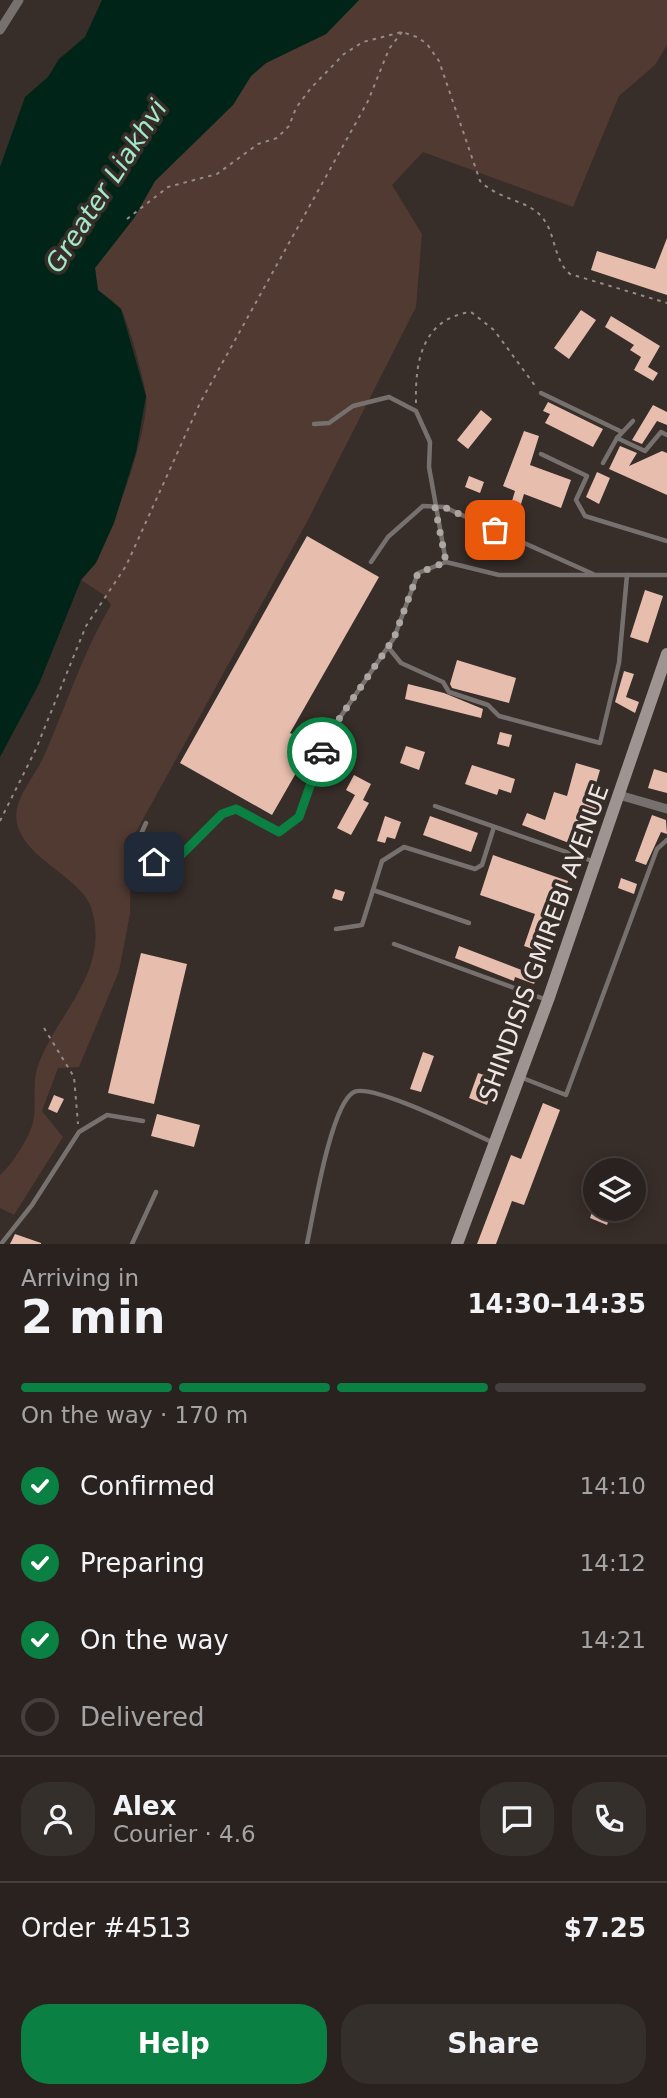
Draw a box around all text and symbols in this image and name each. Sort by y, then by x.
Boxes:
water label: Greater Liakhvi [39,93,173,278]
pin [465,500,525,560]
icon: bag [476,511,514,549]
courier [287,717,357,787]
icon: car [303,733,341,771]
street label: SHINDISIS GMIREBI AVENUE [473,781,615,1105]
pin [124,832,184,892]
icon: home [135,843,173,881]
map controls [583,1158,646,1221]
button: layers [583,1158,646,1221]
text: Arriving in [21,1265,139,1291]
text: 14:30–14:35 [467,1289,646,1319]
text: 2 min [21,1290,165,1344]
text: On the way · 170 m [21,1402,248,1428]
icon: check [21,1467,59,1505]
text: Confirmed [80,1471,215,1501]
text: 14:10 [580,1473,646,1499]
icon: check [21,1544,59,1582]
text: Preparing [80,1548,205,1578]
text: 14:12 [580,1550,646,1576]
icon: check [21,1621,59,1659]
text: On the way [80,1625,229,1655]
text: 14:21 [580,1627,646,1653]
text: Delivered [80,1702,204,1732]
button: person [21,1782,95,1856]
button: chat [480,1782,554,1856]
button: phone [572,1782,646,1856]
text: Alex [113,1791,176,1821]
text: Courier · 4.6 [113,1821,256,1847]
text: Order #4513 [21,1913,191,1943]
text: $7.25 [564,1913,646,1943]
button: Help [21,2004,327,2084]
button: Share [341,2004,646,2084]

